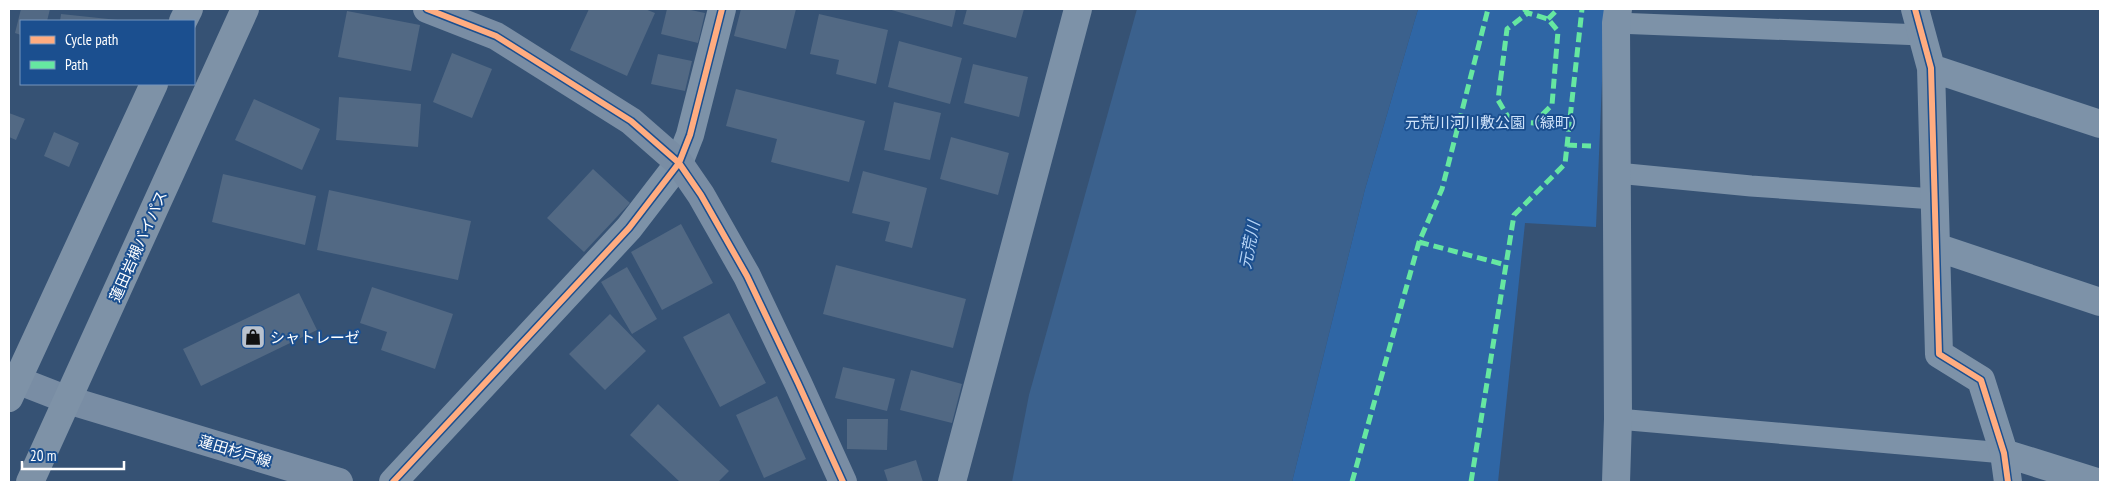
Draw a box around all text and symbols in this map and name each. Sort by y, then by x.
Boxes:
legend [20,20,195,85]
text: Cycle path [65,30,118,49]
text: Path [65,55,88,74]
park label: 元荒川河川敷公園（緑町） [1405,113,1585,132]
street label: 蓮田岩槻バイパス [105,187,171,305]
water label: 元荒川 [1235,218,1264,270]
shop icon: シャトレーゼ [240,324,266,350]
place label: シャトレーゼ [270,328,360,347]
street label: 蓮田杉戸線 [196,431,274,471]
scale bar [22,438,125,470]
text: 20 m [30,446,56,465]

